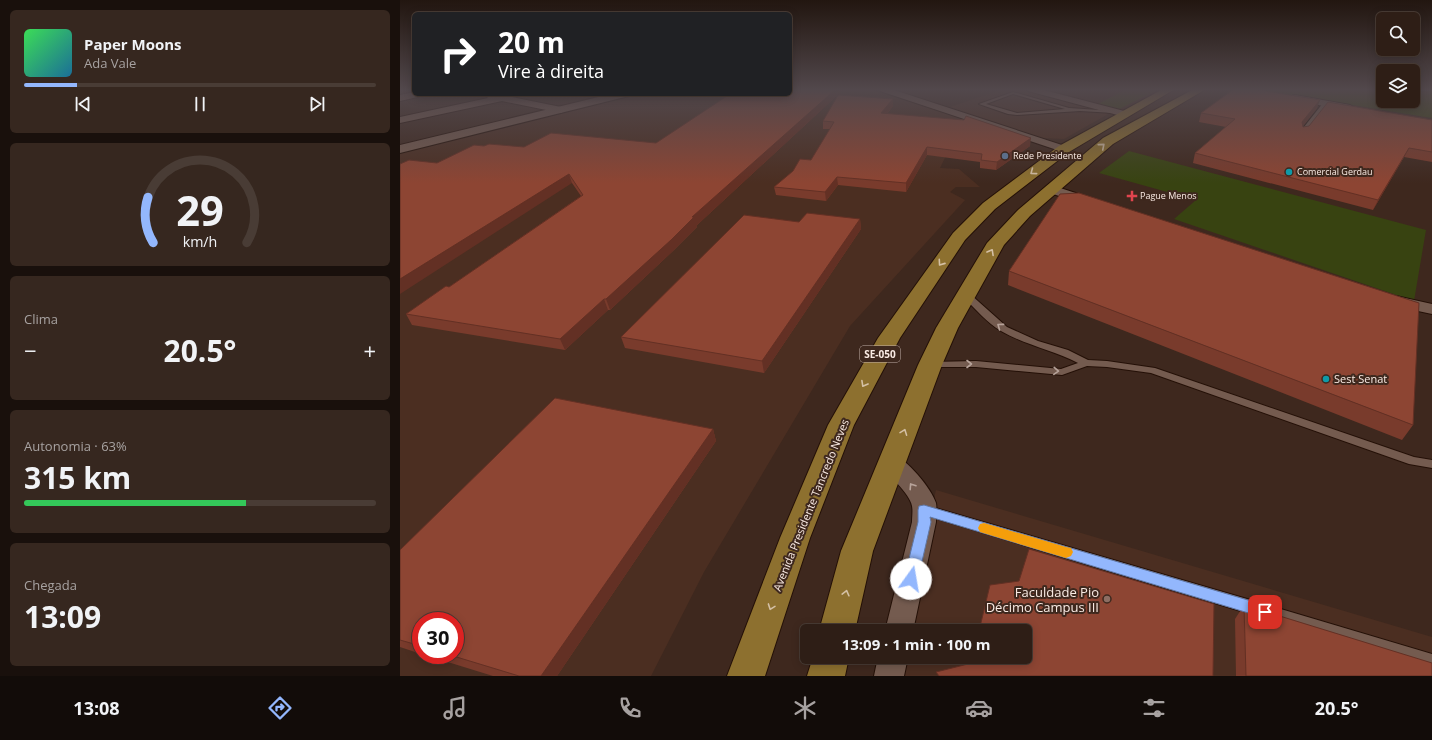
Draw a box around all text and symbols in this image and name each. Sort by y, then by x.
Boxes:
map controls [1376,12,1420,108]
button: search [1376,12,1420,56]
text: 20 m [498,23,565,61]
icon: right [432,28,484,80]
text: Paper Moons [84,34,182,54]
text: Ada Vale [84,54,136,72]
text: Vire à direita [498,59,604,83]
button: layers [1376,64,1420,108]
icon: previous [72,93,94,115]
icon: pause [189,93,211,115]
icon: next [306,93,328,115]
one-way arrow [1097,143,1105,150]
place label: Rede Presidente [1013,149,1082,162]
marker: Rede Presidente [1000,151,1010,161]
place label: Comercial Gerdau [1297,165,1373,178]
marker: Comercial Gerdau [1284,167,1294,177]
one-way arrow [1031,168,1038,175]
text: 29 [176,182,224,238]
place label: Pague Menos [1140,189,1197,202]
marker: Pague Menos [1127,191,1137,201]
text: km/h [183,231,217,250]
one-way arrow [986,249,994,256]
one-way arrow [938,259,946,266]
text: Clima [24,310,58,328]
one-way arrow [997,323,1004,331]
text: 20.5° [164,330,236,371]
text: − [24,335,37,365]
text: + [363,335,376,365]
road number: SE-050 [860,346,900,362]
one-way arrow [966,360,972,368]
one-way arrow [1053,367,1059,376]
place label: Sest Senat [1334,371,1387,386]
marker: Sest Senat [1321,374,1331,384]
one-way arrow [861,380,868,387]
street label: Avenida Presidente Tancredo Neves [769,417,852,593]
one-way arrow [900,428,908,435]
text: Autonomia · 63% [24,437,127,455]
text: 315 km [24,457,131,498]
one-way arrow [909,483,917,490]
position arrow [890,558,932,600]
text: Chegada [24,576,77,594]
place label: Faculdade Pio Décimo Campus III [986,583,1099,616]
one-way arrow [842,590,850,596]
marker: Faculdade Pio Décimo Campus III [1102,594,1112,604]
pin [1248,595,1282,629]
text: 13:09 [24,596,101,637]
icon: arrive [1254,601,1276,623]
one-way arrow [767,603,775,610]
speed limit sign: 30 [412,612,464,664]
text: 13:09 · 1 min · 100 m [842,634,990,654]
icon: directions [266,694,294,722]
icon: music [441,694,469,722]
icon: phone [616,694,644,722]
icon: climate [791,694,819,722]
icon: car [965,694,993,722]
icon: filters [1140,694,1168,722]
text: 13:08 [73,696,120,720]
text: 20.5° [1315,696,1359,720]

